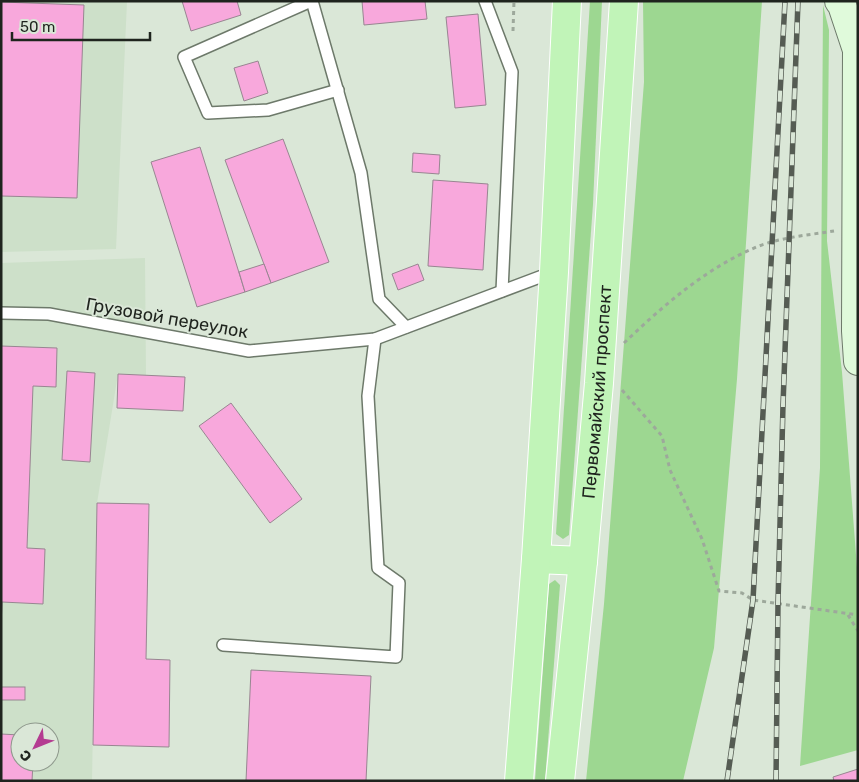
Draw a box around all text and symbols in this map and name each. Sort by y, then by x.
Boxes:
scale bar [12,10,150,42]
text: 50 m [20,18,55,36]
street label: Первомайский проспект [578,284,616,500]
street label: Грузовой переулок [84,293,250,343]
north arrow [10,722,60,772]
text: С [16,746,35,765]

